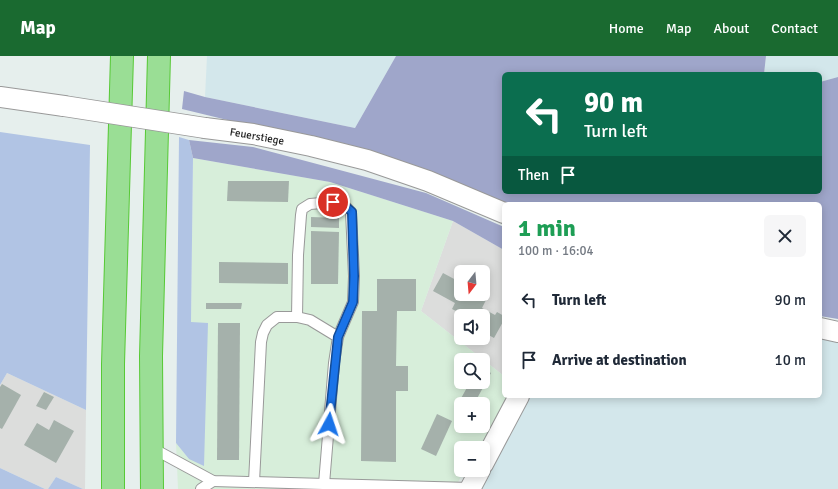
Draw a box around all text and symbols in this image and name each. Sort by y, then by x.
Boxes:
text: Map [20,16,56,40]
text: Home [609,20,644,37]
text: Map [666,20,691,37]
text: About [713,20,749,37]
text: Contact [771,20,818,37]
text: 90 m [584,86,643,120]
icon: left [518,88,570,140]
text: Turn left [584,120,647,142]
street label: Feuerstiege [229,125,285,148]
icon: arrive [557,164,579,186]
text: Then [518,166,549,184]
pin [316,185,350,219]
icon: arrive [322,191,344,213]
text: 1 min [518,213,576,243]
button: close [764,215,806,257]
text: 100 m · 16:04 [518,243,594,259]
north arrow [454,265,490,301]
map controls [454,265,490,477]
icon: left [518,289,540,311]
text: Turn left [552,291,606,309]
text: 90 m [775,291,806,309]
button: sound [454,309,490,345]
icon: arrive [518,349,540,371]
text: Arrive at destination [552,351,687,369]
text: 10 m [775,351,806,369]
button: search [454,353,490,389]
button: + [454,397,490,433]
position arrow [308,403,350,445]
button: − [454,441,490,477]

